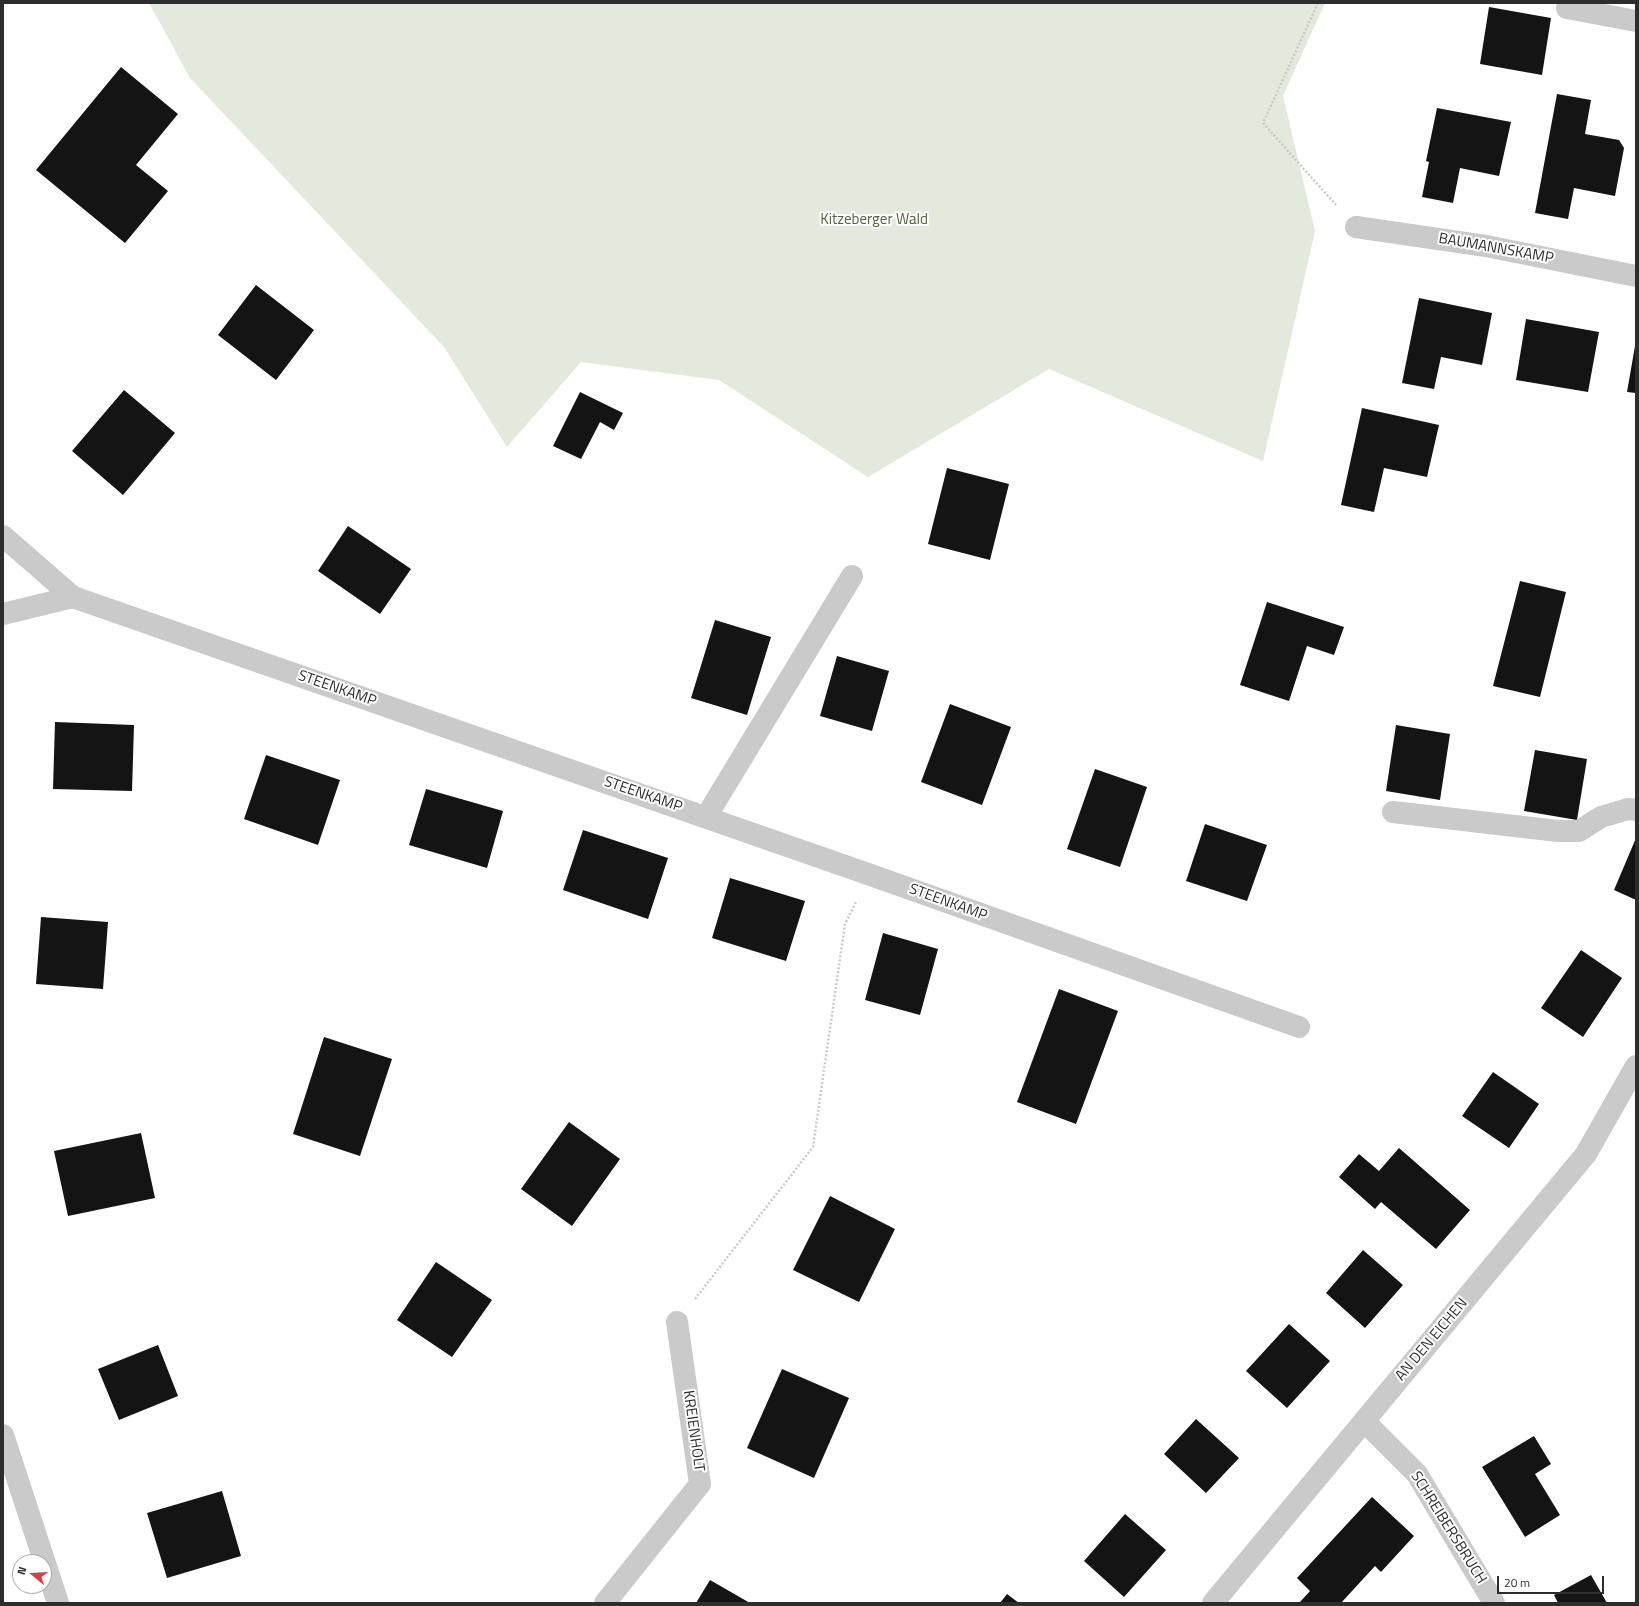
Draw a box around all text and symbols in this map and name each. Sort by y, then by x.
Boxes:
park label: Kitzeberger Wald [820,211,928,229]
street label: BAUMANNSKAMP [1437,230,1555,268]
street label: STEENKAMP [295,667,379,711]
street label: STEENKAMP [601,773,685,817]
street label: STEENKAMP [907,881,989,925]
street label: AN DEN EICHEN [1392,1295,1472,1385]
street label: KREIENHOLT [678,1389,708,1473]
street label: SCHREIBERSBRUCH [1406,1469,1490,1587]
north arrow [12,1554,52,1594]
text: N [13,1565,30,1577]
scale bar [1499,1568,1606,1594]
text: 20 m [1504,1573,1530,1592]

